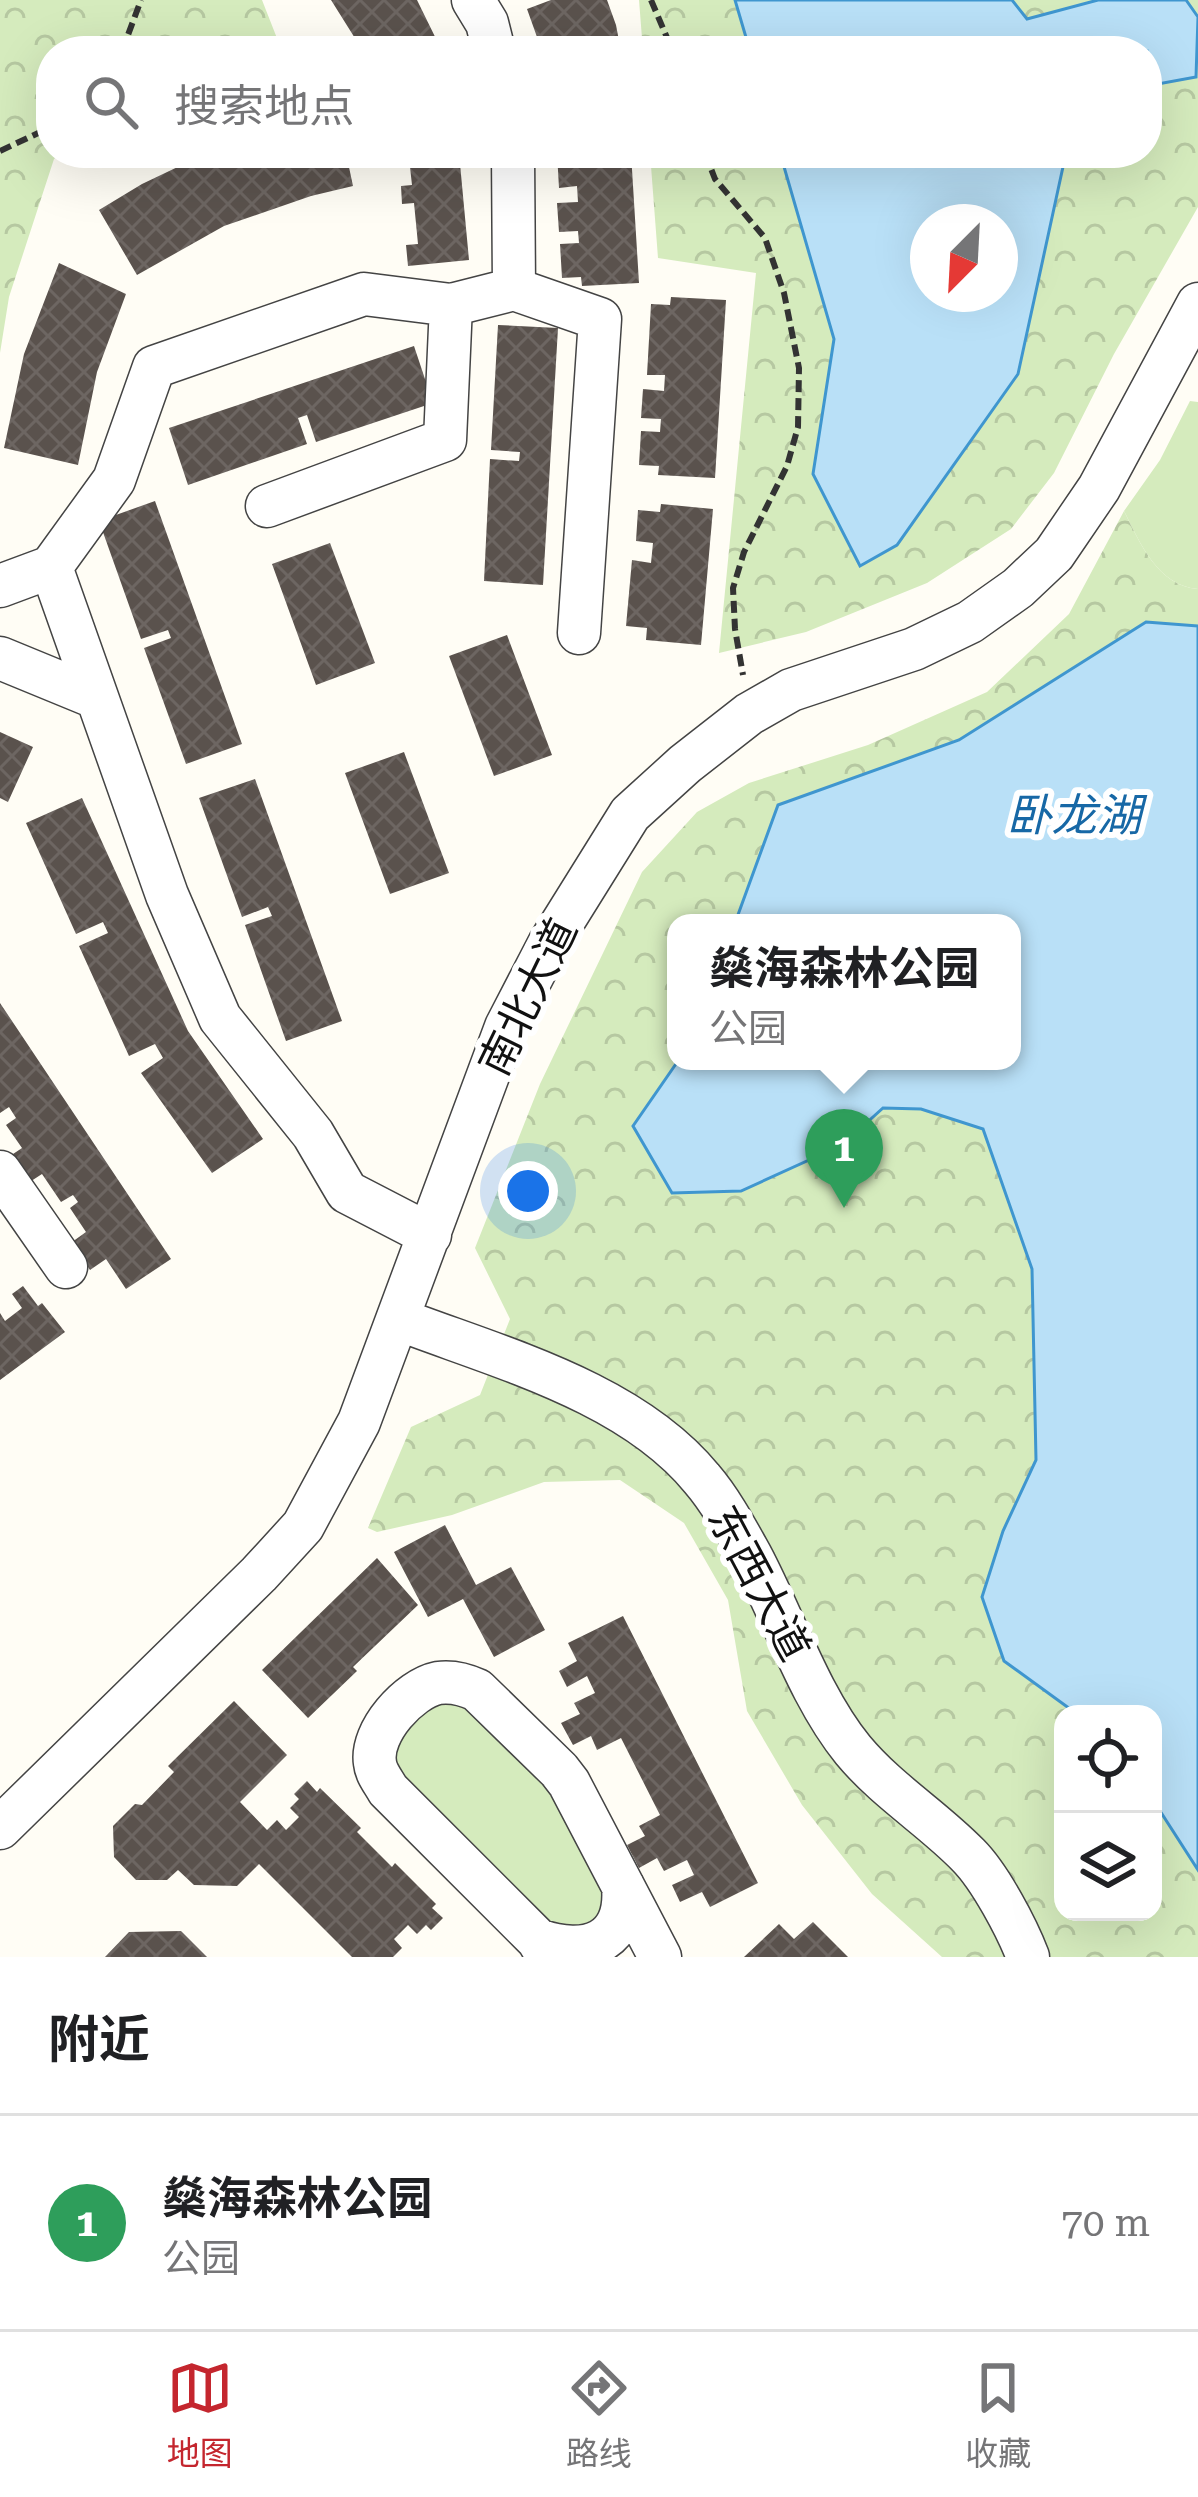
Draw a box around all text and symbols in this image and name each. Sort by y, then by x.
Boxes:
search box [36,36,1162,168]
icon: search [78,69,144,135]
text: 搜索地点 [174,80,354,133]
north arrow [910,204,1018,312]
water label: 卧龙湖 [1006,789,1147,842]
street label: 南北大道 [469,911,587,1083]
popup [667,914,1021,1070]
text: 燊海森林公园 [709,942,979,995]
text: 公园 [709,1006,787,1052]
pin: 1 [805,1109,883,1208]
your location [498,1161,558,1221]
street label: 东西大道 [698,1497,820,1669]
map controls [1054,1705,1162,1921]
button: locate [1054,1705,1162,1813]
button: layers [1054,1813,1162,1921]
text: 附近 [48,2010,150,2069]
text: 燊海森林公园 [162,2172,432,2225]
text: 1 [76,2200,98,2246]
text: 70 m [1061,2200,1150,2246]
text: 公园 [162,2236,240,2282]
tab: 地图 [167,2355,233,2475]
tab: 路线 [566,2355,632,2475]
tab: 收藏 [965,2355,1031,2475]

